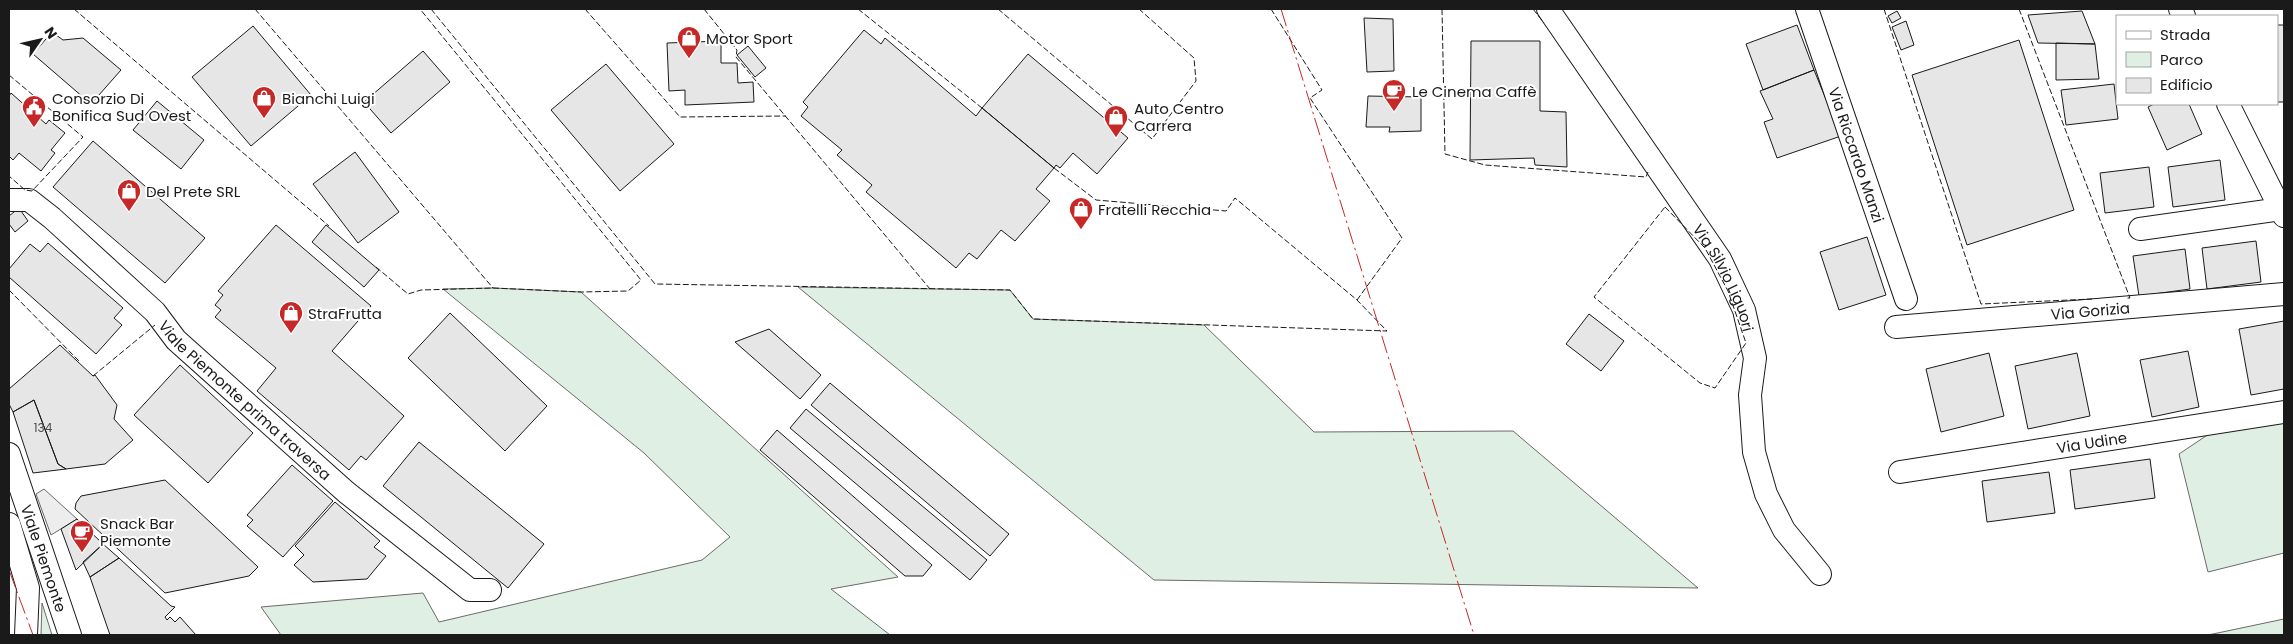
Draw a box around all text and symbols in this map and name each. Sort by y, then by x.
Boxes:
north arrow [15,15,65,65]
legend [2116,15,2278,105]
text: N [40,23,62,43]
text: Strada [2160,24,2210,45]
shop icon: Motor Sport [676,25,702,59]
place label: Motor Sport [706,28,793,49]
text: Parco [2160,49,2203,70]
text: Edificio [2160,74,2213,95]
cafe icon: Le Cinema Caffè [1381,78,1407,112]
place label: Le Cinema Caffè [1412,81,1536,102]
street label: Via Riccardo Manzi [1824,84,1890,225]
shop icon: Bianchi Luigi [251,85,277,119]
place label: Consorzio Di Bonifica Sud Ovest [52,88,191,126]
place label: Bianchi Luigi [282,88,375,109]
public building icon: Consorzio Di Bonifica Sud Ovest [21,94,47,128]
place label: Auto Centro Carrera [1134,98,1224,136]
shop icon: Auto Centro Carrera [1103,104,1129,138]
shop icon: Del Prete SRL [116,178,142,212]
place label: Del Prete SRL [146,181,241,202]
shop icon: Fratelli Recchia [1068,196,1094,230]
place label: Fratelli Recchia [1098,199,1211,220]
street label: Via Silvio Liguori [1688,219,1759,333]
street label: Via Gorizia [2050,297,2131,324]
shop icon: StraFrutta [278,300,304,334]
place label: StraFrutta [308,303,382,324]
street label: Viale Piemonte prima traversa [154,316,336,485]
house number: 134 [34,419,53,436]
street label: Via Udine [2055,426,2128,458]
street label: Viale Piemonte [16,502,72,615]
place label: Snack Bar Piemonte [100,513,175,551]
cafe icon: Snack Bar Piemonte [69,519,95,553]

